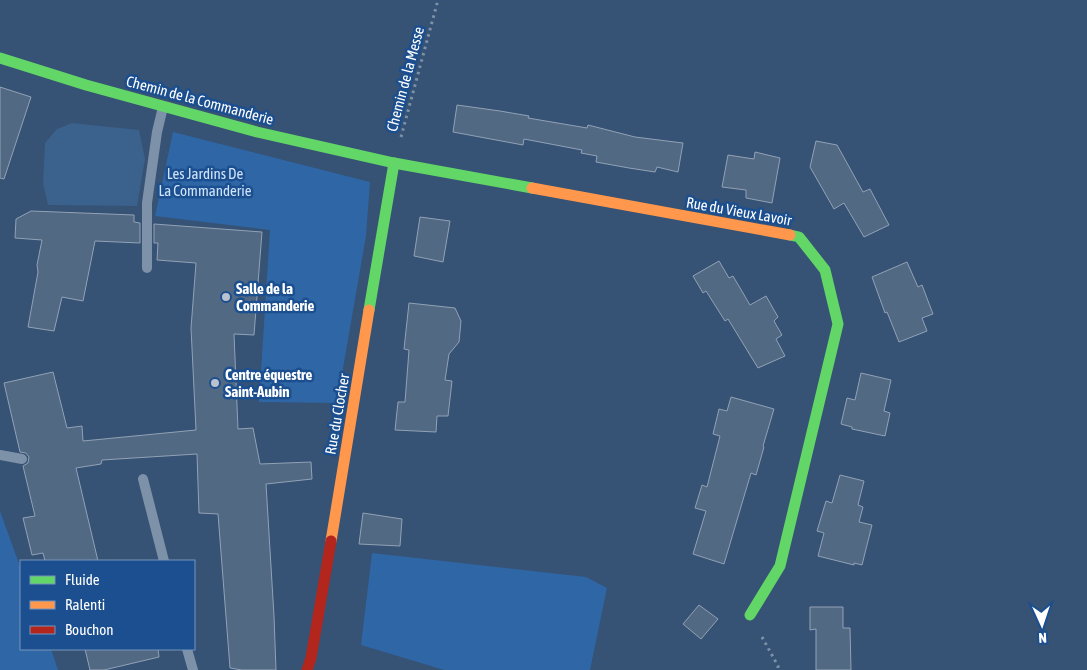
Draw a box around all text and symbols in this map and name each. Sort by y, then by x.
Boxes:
street label: Chemin de la Messe [383,25,427,133]
street label: Chemin de la Commanderie [125,72,276,128]
park label: Les Jardins De La Commanderie [158,165,252,199]
street label: Rue du Vieux Lavoir [685,193,794,229]
place label: Salle de la Commanderie [236,280,314,314]
marker: Salle de la Commanderie [220,291,232,303]
place label: Centre équestre Saint-Aubin [225,366,312,400]
street label: Rue du Clocher [322,372,353,456]
marker: Centre équestre Saint-Aubin [209,377,221,389]
legend [20,560,195,650]
text: Fluide [65,571,100,588]
text: Ralenti [65,596,105,613]
north arrow [1017,600,1067,650]
text: Bouchon [65,621,114,638]
text: N [1038,630,1047,646]

